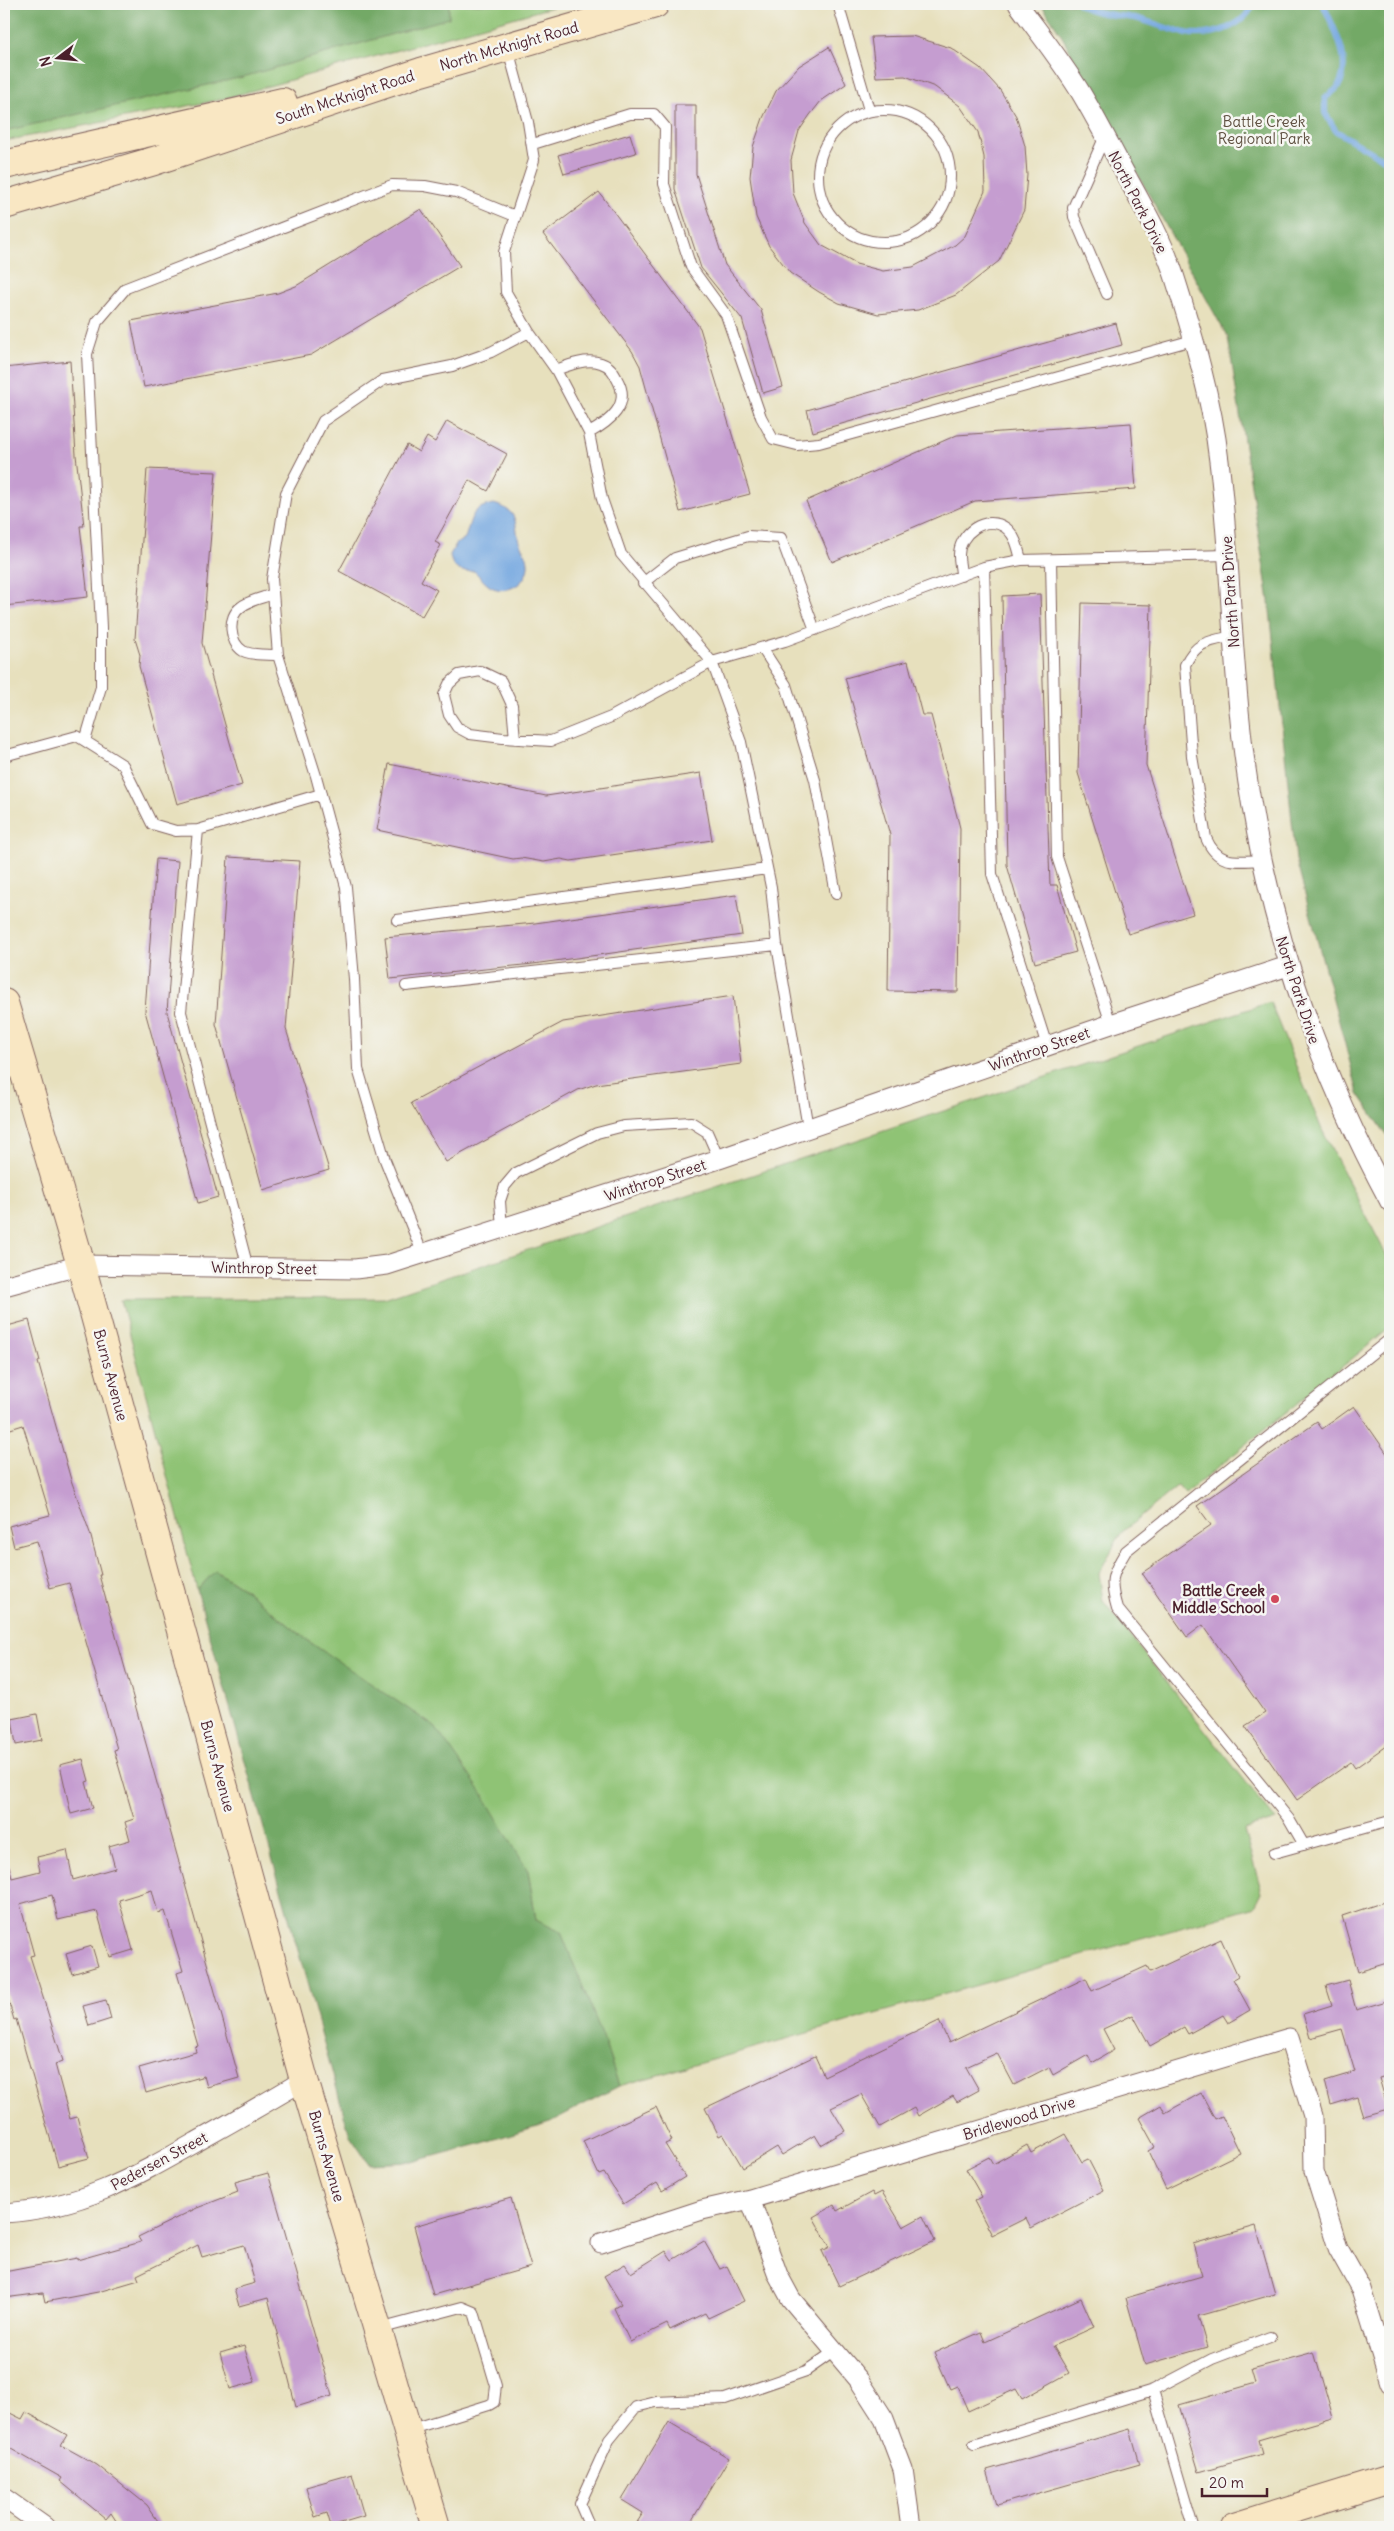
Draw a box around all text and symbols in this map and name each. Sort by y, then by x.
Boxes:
street label: North McKnight Road [437,17,581,75]
north arrow [32,32,82,82]
text: N [36,54,55,69]
street label: South McKnight Road [273,66,417,128]
park label: Battle Creek Regional Park [1218,112,1311,148]
street label: North Park Drive [1104,148,1172,256]
street label: North Park Drive [1217,535,1243,649]
street label: North Park Drive [1272,934,1324,1046]
street label: Winthrop Street [986,1023,1092,1075]
street label: Winthrop Street [602,1155,708,1205]
street label: Winthrop Street [211,1258,317,1278]
street label: Burns Avenue [90,1327,132,1423]
place label: Battle Creek Middle School [1172,1581,1265,1617]
marker: Battle Creek Middle School [1269,1593,1281,1605]
street label: Burns Avenue [197,1718,239,1814]
street label: Bridlewood Drive [961,2092,1077,2144]
street label: Burns Avenue [305,2108,349,2204]
street label: Pedersen Street [107,2128,211,2194]
scale bar [1202,2466,1266,2498]
text: 20 m [1209,2473,1244,2492]

